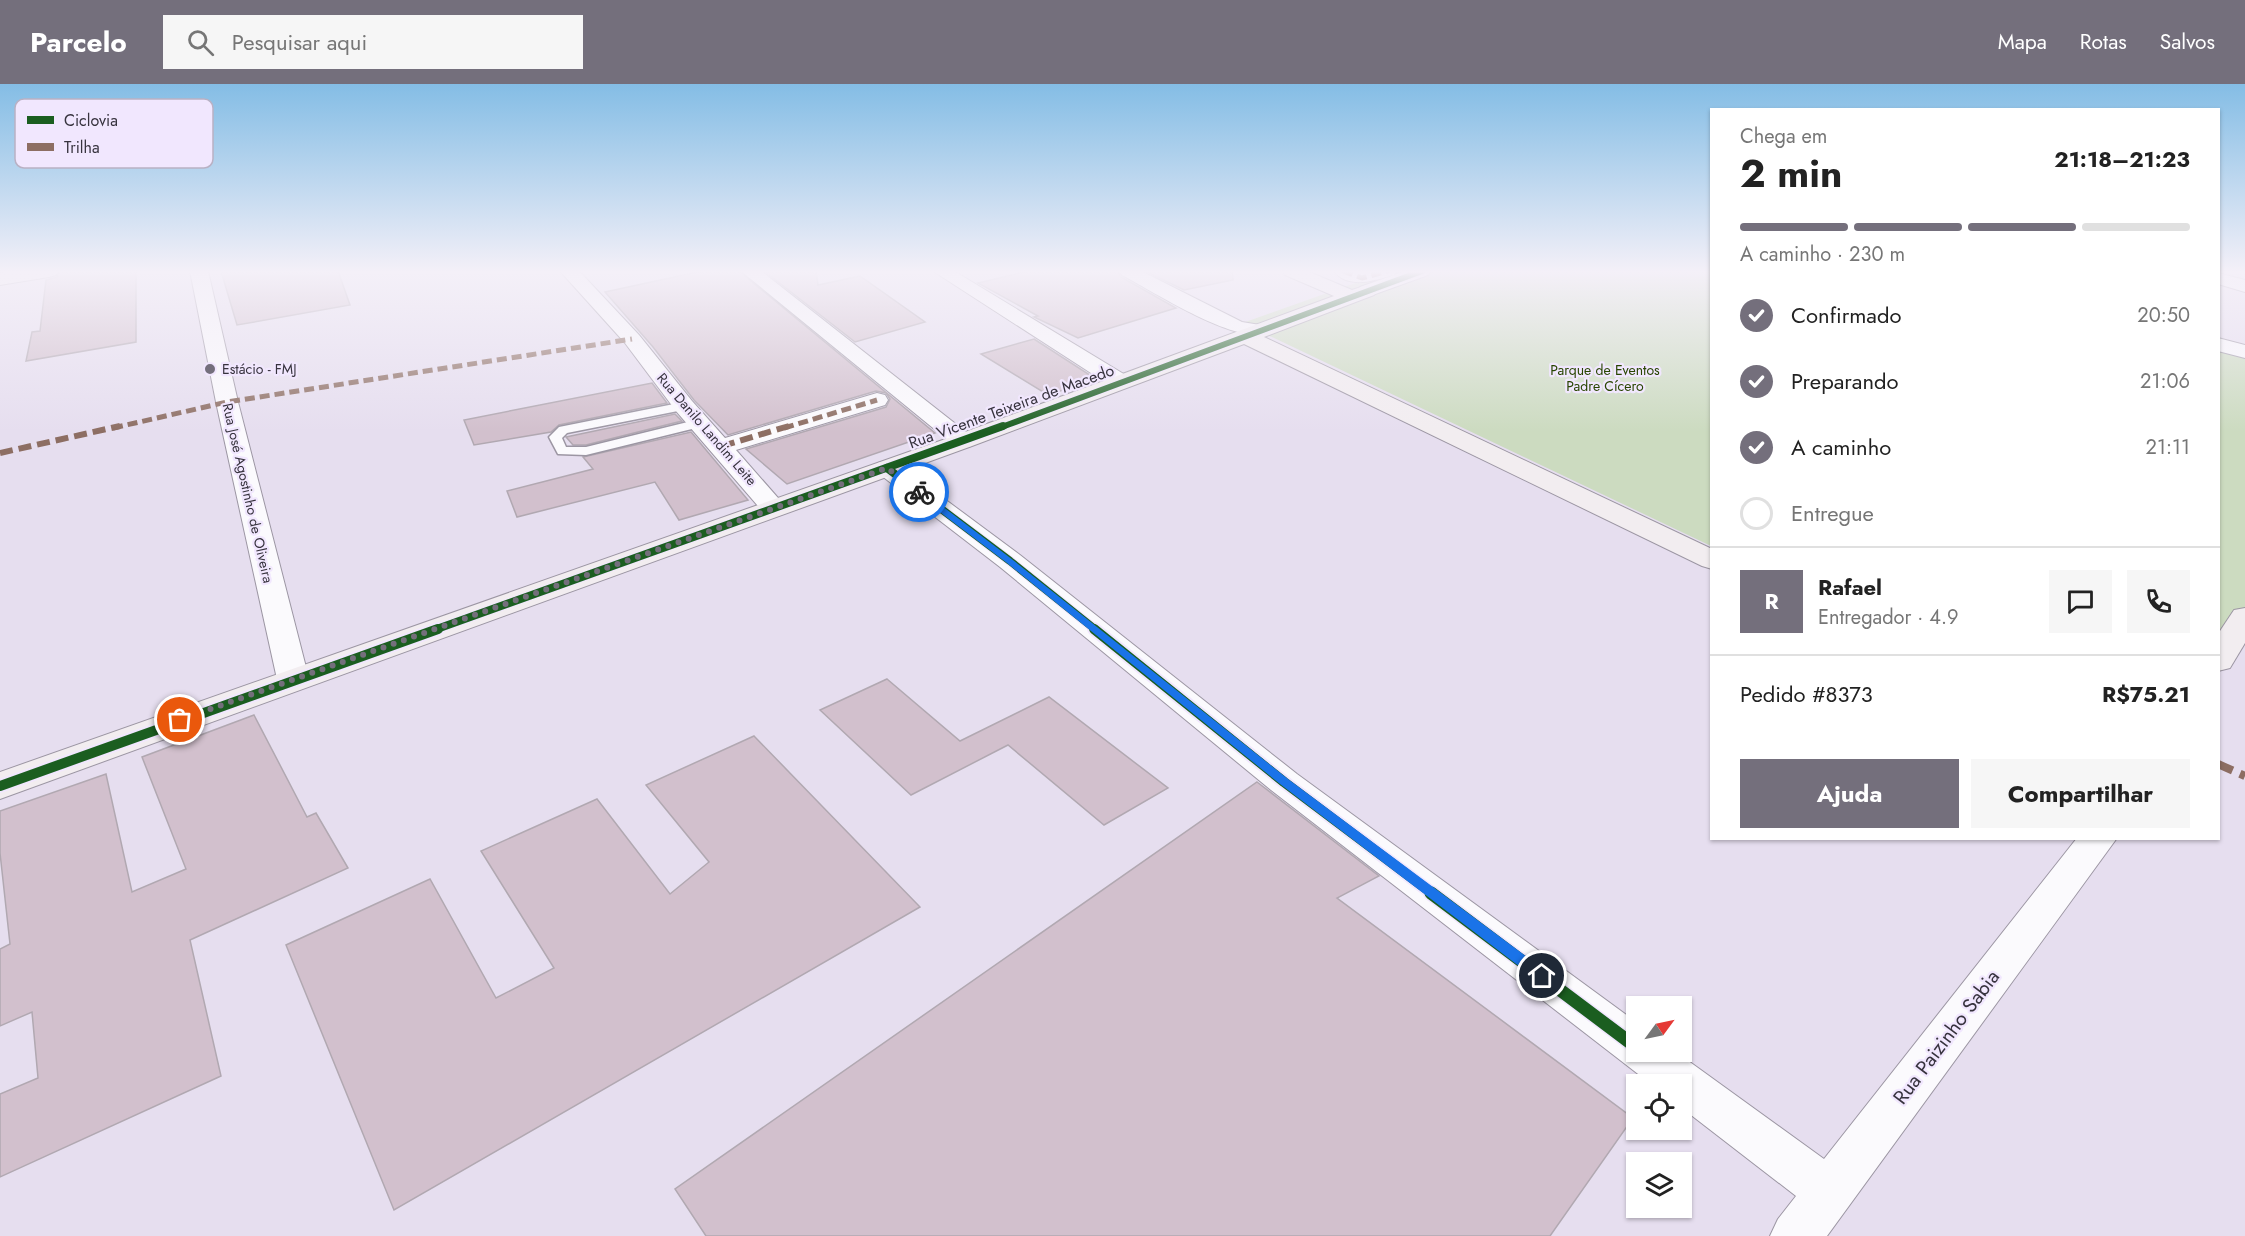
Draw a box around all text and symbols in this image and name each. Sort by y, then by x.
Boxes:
search box [163,15,583,69]
text: Parcelo [30,22,127,63]
icon: search [184,26,217,59]
text: Pesquisar aqui [232,26,367,58]
text: Mapa [1998,27,2047,57]
text: Rotas [2080,27,2127,57]
text: Salvos [2160,27,2215,57]
legend [15,99,213,168]
text: Ciclovia [64,109,118,132]
text: Chega em [1740,122,1827,151]
text: Trilha [64,136,100,159]
text: 21:18–21:23 [2054,143,2190,175]
text: 2 min [1740,145,1842,202]
text: A caminho · 230 m [1740,240,1905,269]
icon: check [1740,299,1773,332]
text: Confirmado [1791,299,1901,331]
text: 20:50 [2137,301,2190,330]
street label: Rua Vicente Teixeira de Macedo [905,358,1117,454]
place label: Estácio - FMJ [222,359,297,379]
park label: Parque de Eventos Padre Cícero [1550,360,1660,396]
marker: Estácio - FMJ [203,362,217,376]
icon: check [1740,365,1773,398]
text: Preparando [1791,365,1899,397]
text: 21:06 [2140,367,2190,396]
street label: Rua Danilo Landim Leite [652,368,762,490]
street label: Rua José Agostinho de Oliveira [218,401,278,585]
icon: check [1740,431,1773,464]
text: A caminho [1791,431,1891,463]
text: 21:11 [2146,433,2190,462]
courier [889,462,949,522]
icon: bike [903,476,936,509]
text: Entregue [1791,497,1874,529]
button: chat [2049,570,2112,633]
button: phone [2127,570,2190,633]
text: Rafael [1818,571,1882,603]
text: R [1764,585,1779,617]
text: Entregador · 4.9 [1818,603,1959,632]
text: Pedido #8373 [1740,678,1873,710]
text: R$75.21 [2102,678,2190,710]
pin [154,694,205,745]
icon: bag [163,703,196,736]
button: Ajuda [1740,759,1959,828]
button: Compartilhar [1971,759,2190,828]
pin [1516,950,1567,1001]
icon: home [1525,959,1558,992]
street label: Rua Paizinho Sabia [1886,964,2007,1111]
north arrow [1626,996,1692,1062]
map controls [1626,996,1692,1218]
button: locate [1626,1074,1692,1140]
button: layers [1626,1152,1692,1218]

